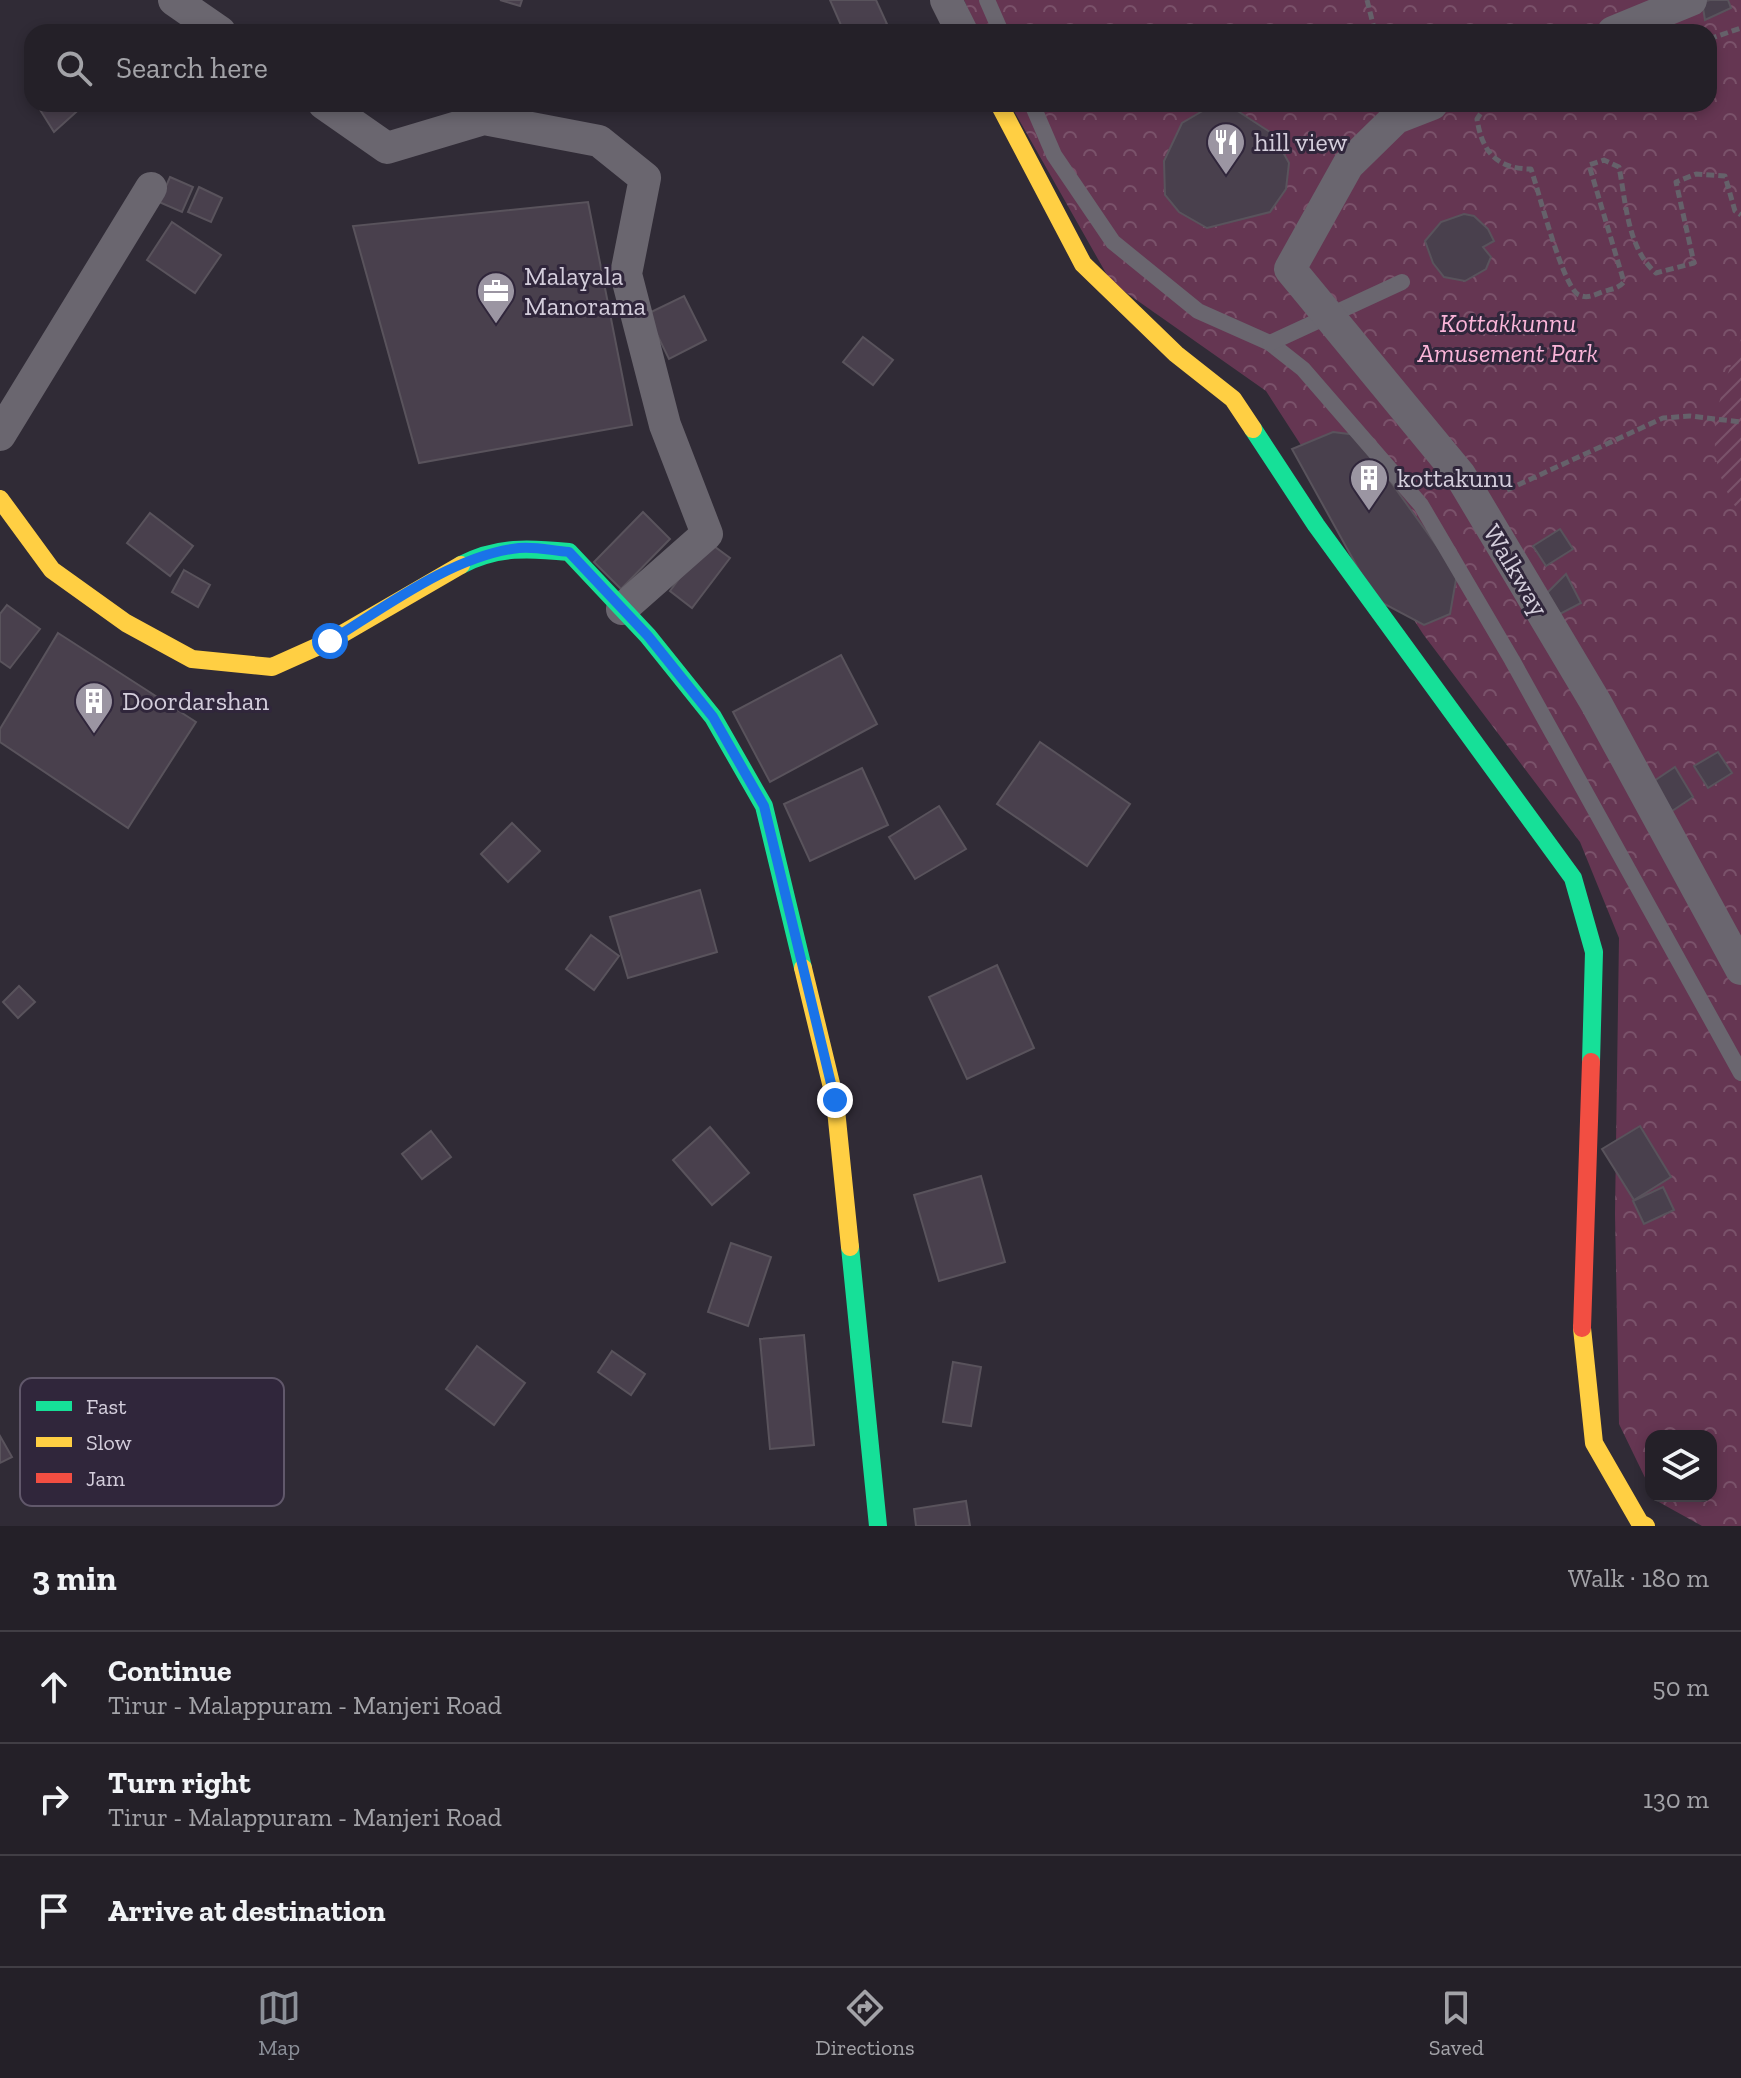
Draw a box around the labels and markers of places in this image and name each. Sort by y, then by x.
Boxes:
restaurant icon: hill view [1205,121,1247,176]
place label: hill view [1254,126,1347,158]
place label: Malayala Manorama [524,260,646,322]
office icon: Malayala Manorama [475,270,517,325]
building icon: kottakunu [1348,457,1390,512]
place label: kottakunu [1397,462,1513,494]
building icon: Doordarshan [73,680,115,735]
place label: Doordarshan [122,685,269,717]

